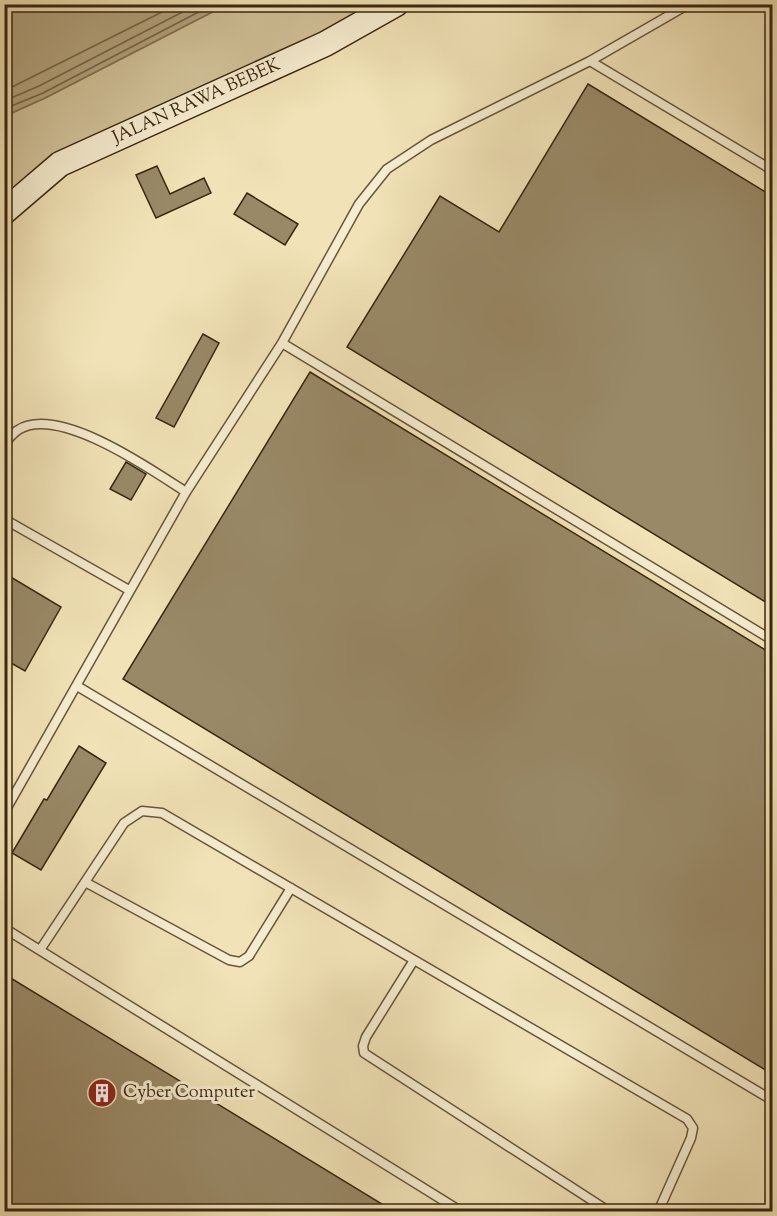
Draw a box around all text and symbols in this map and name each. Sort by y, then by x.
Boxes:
street label: JALAN RAWA BEBEK [108,53,285,152]
building icon: Cyber Computer [86,1077,118,1109]
place label: Cyber Computer [123,1080,255,1106]

